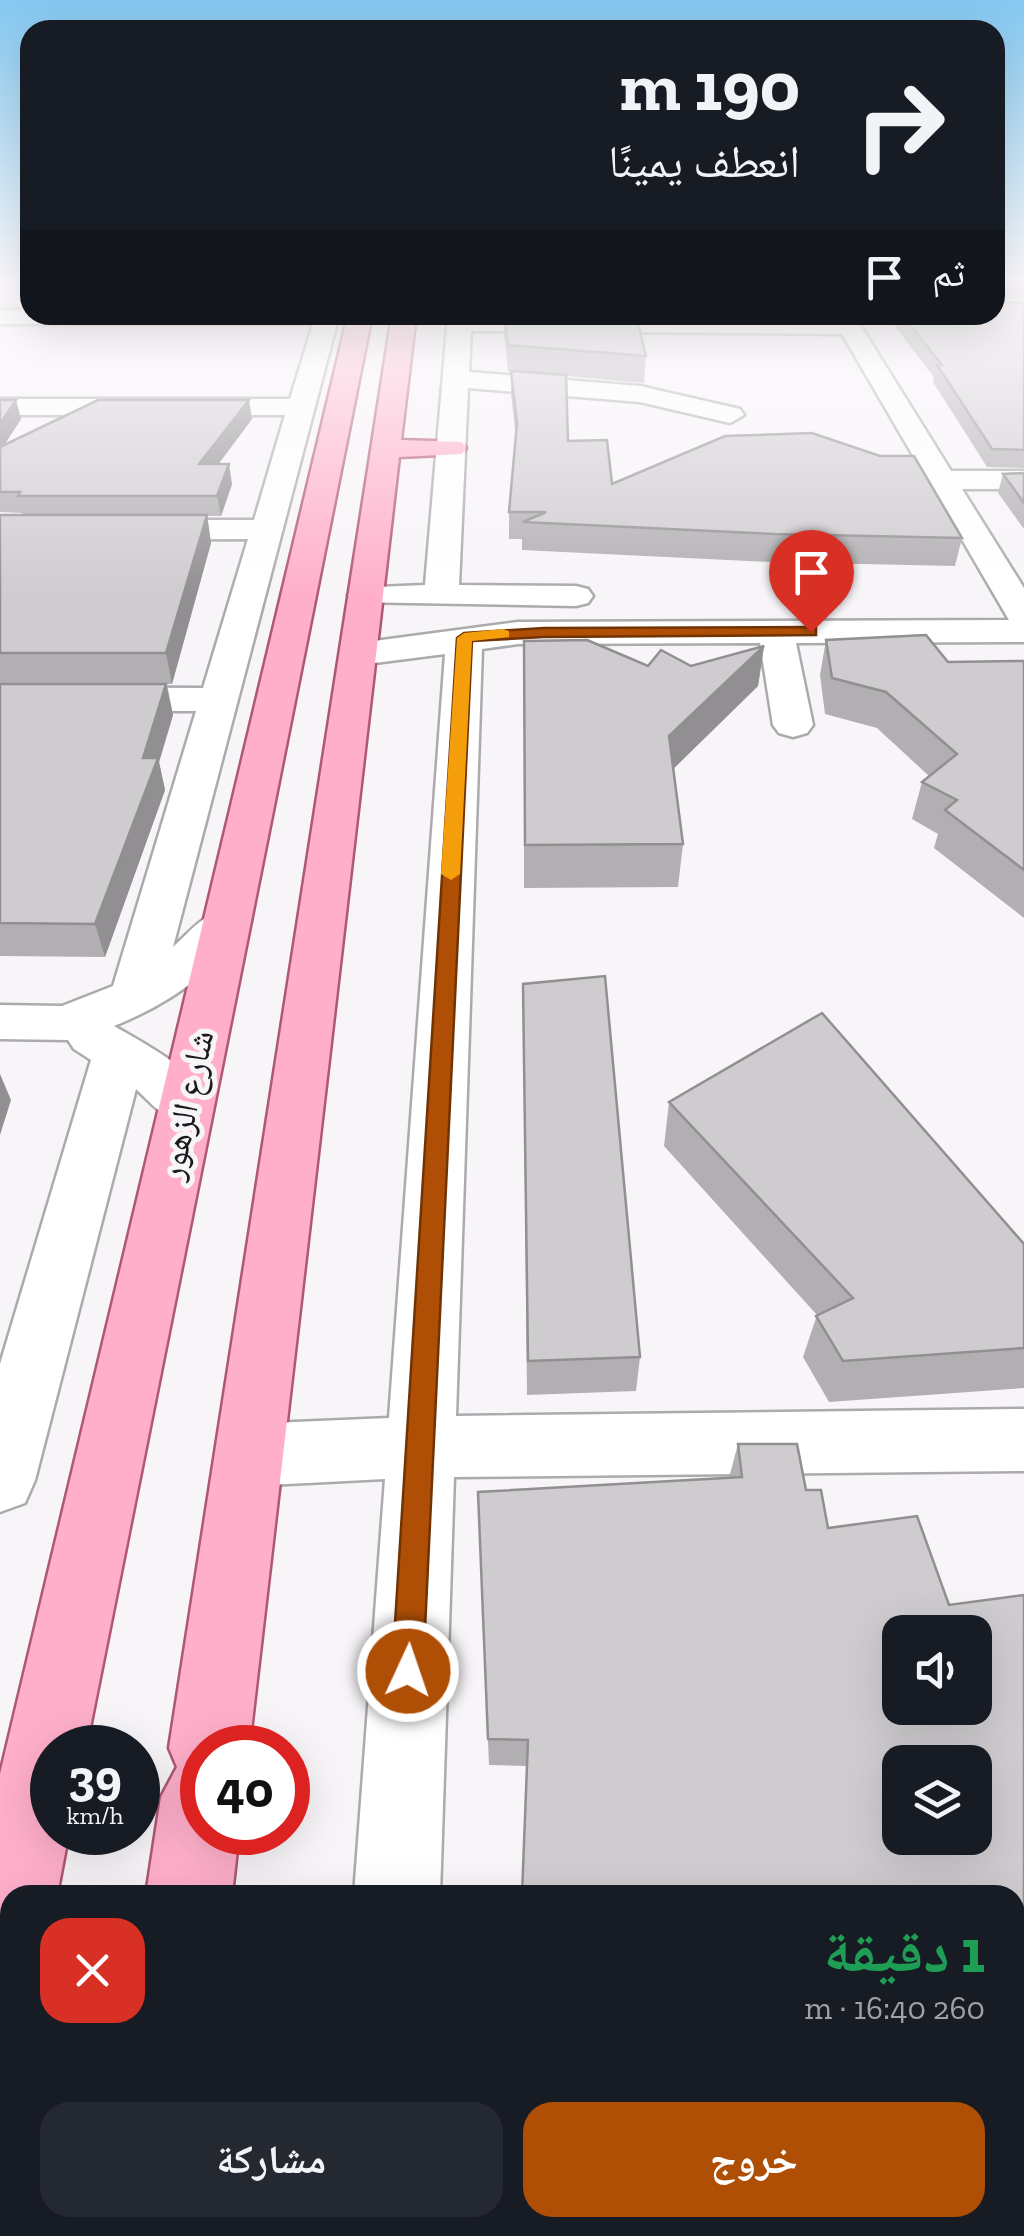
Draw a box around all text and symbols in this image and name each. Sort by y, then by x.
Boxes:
text: 190 m [620,44,800,128]
icon: right [835,60,965,190]
text: انعطف يمينًا [608,135,800,189]
icon: arrive [857,250,912,305]
text: ثم [932,250,965,296]
pin [769,530,854,633]
icon: arrive [784,545,839,600]
street label: شارع الزهور [149,1026,223,1185]
map controls [882,1615,992,1855]
button: sound [882,1615,992,1725]
position arrow [356,1619,460,1723]
speed limit sign: 40 [180,1725,310,1855]
button: layers [882,1745,992,1855]
text: 39 [68,1748,122,1808]
text: km/h [66,1800,124,1830]
text: 1 دقيقة [824,1915,985,1987]
button: close [40,1918,145,2023]
text: 260 m · 16:40 [805,1989,985,2027]
button: مشاركة [40,2102,503,2217]
button: خروج [523,2102,985,2217]

